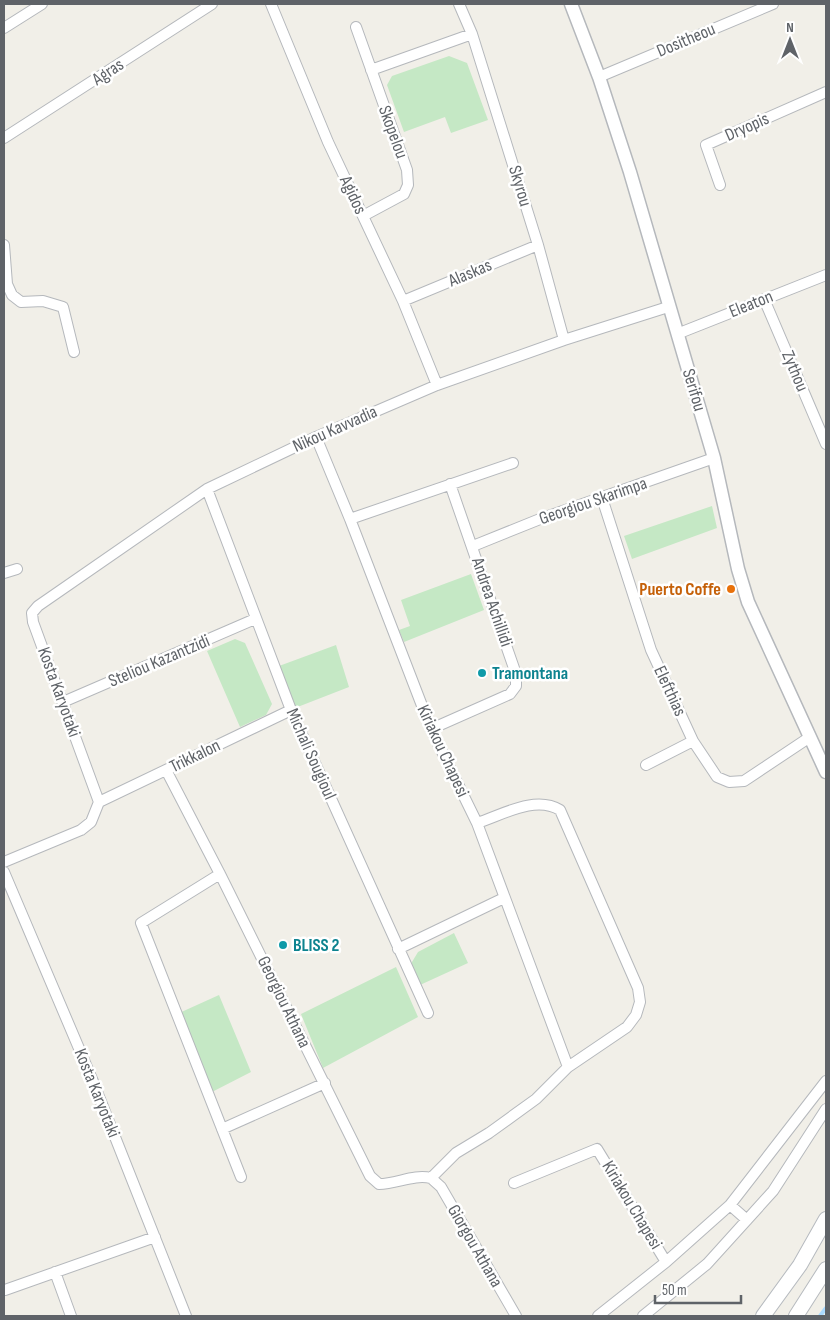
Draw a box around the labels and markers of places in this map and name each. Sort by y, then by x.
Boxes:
place label: Puerto Coffe [639,579,721,600]
marker: Puerto Coffe [725,583,737,595]
place label: Tramontana [492,663,568,684]
marker: Tramontana [476,667,488,679]
place label: BLISS 2 [293,935,339,956]
marker: BLISS 2 [277,939,289,951]

